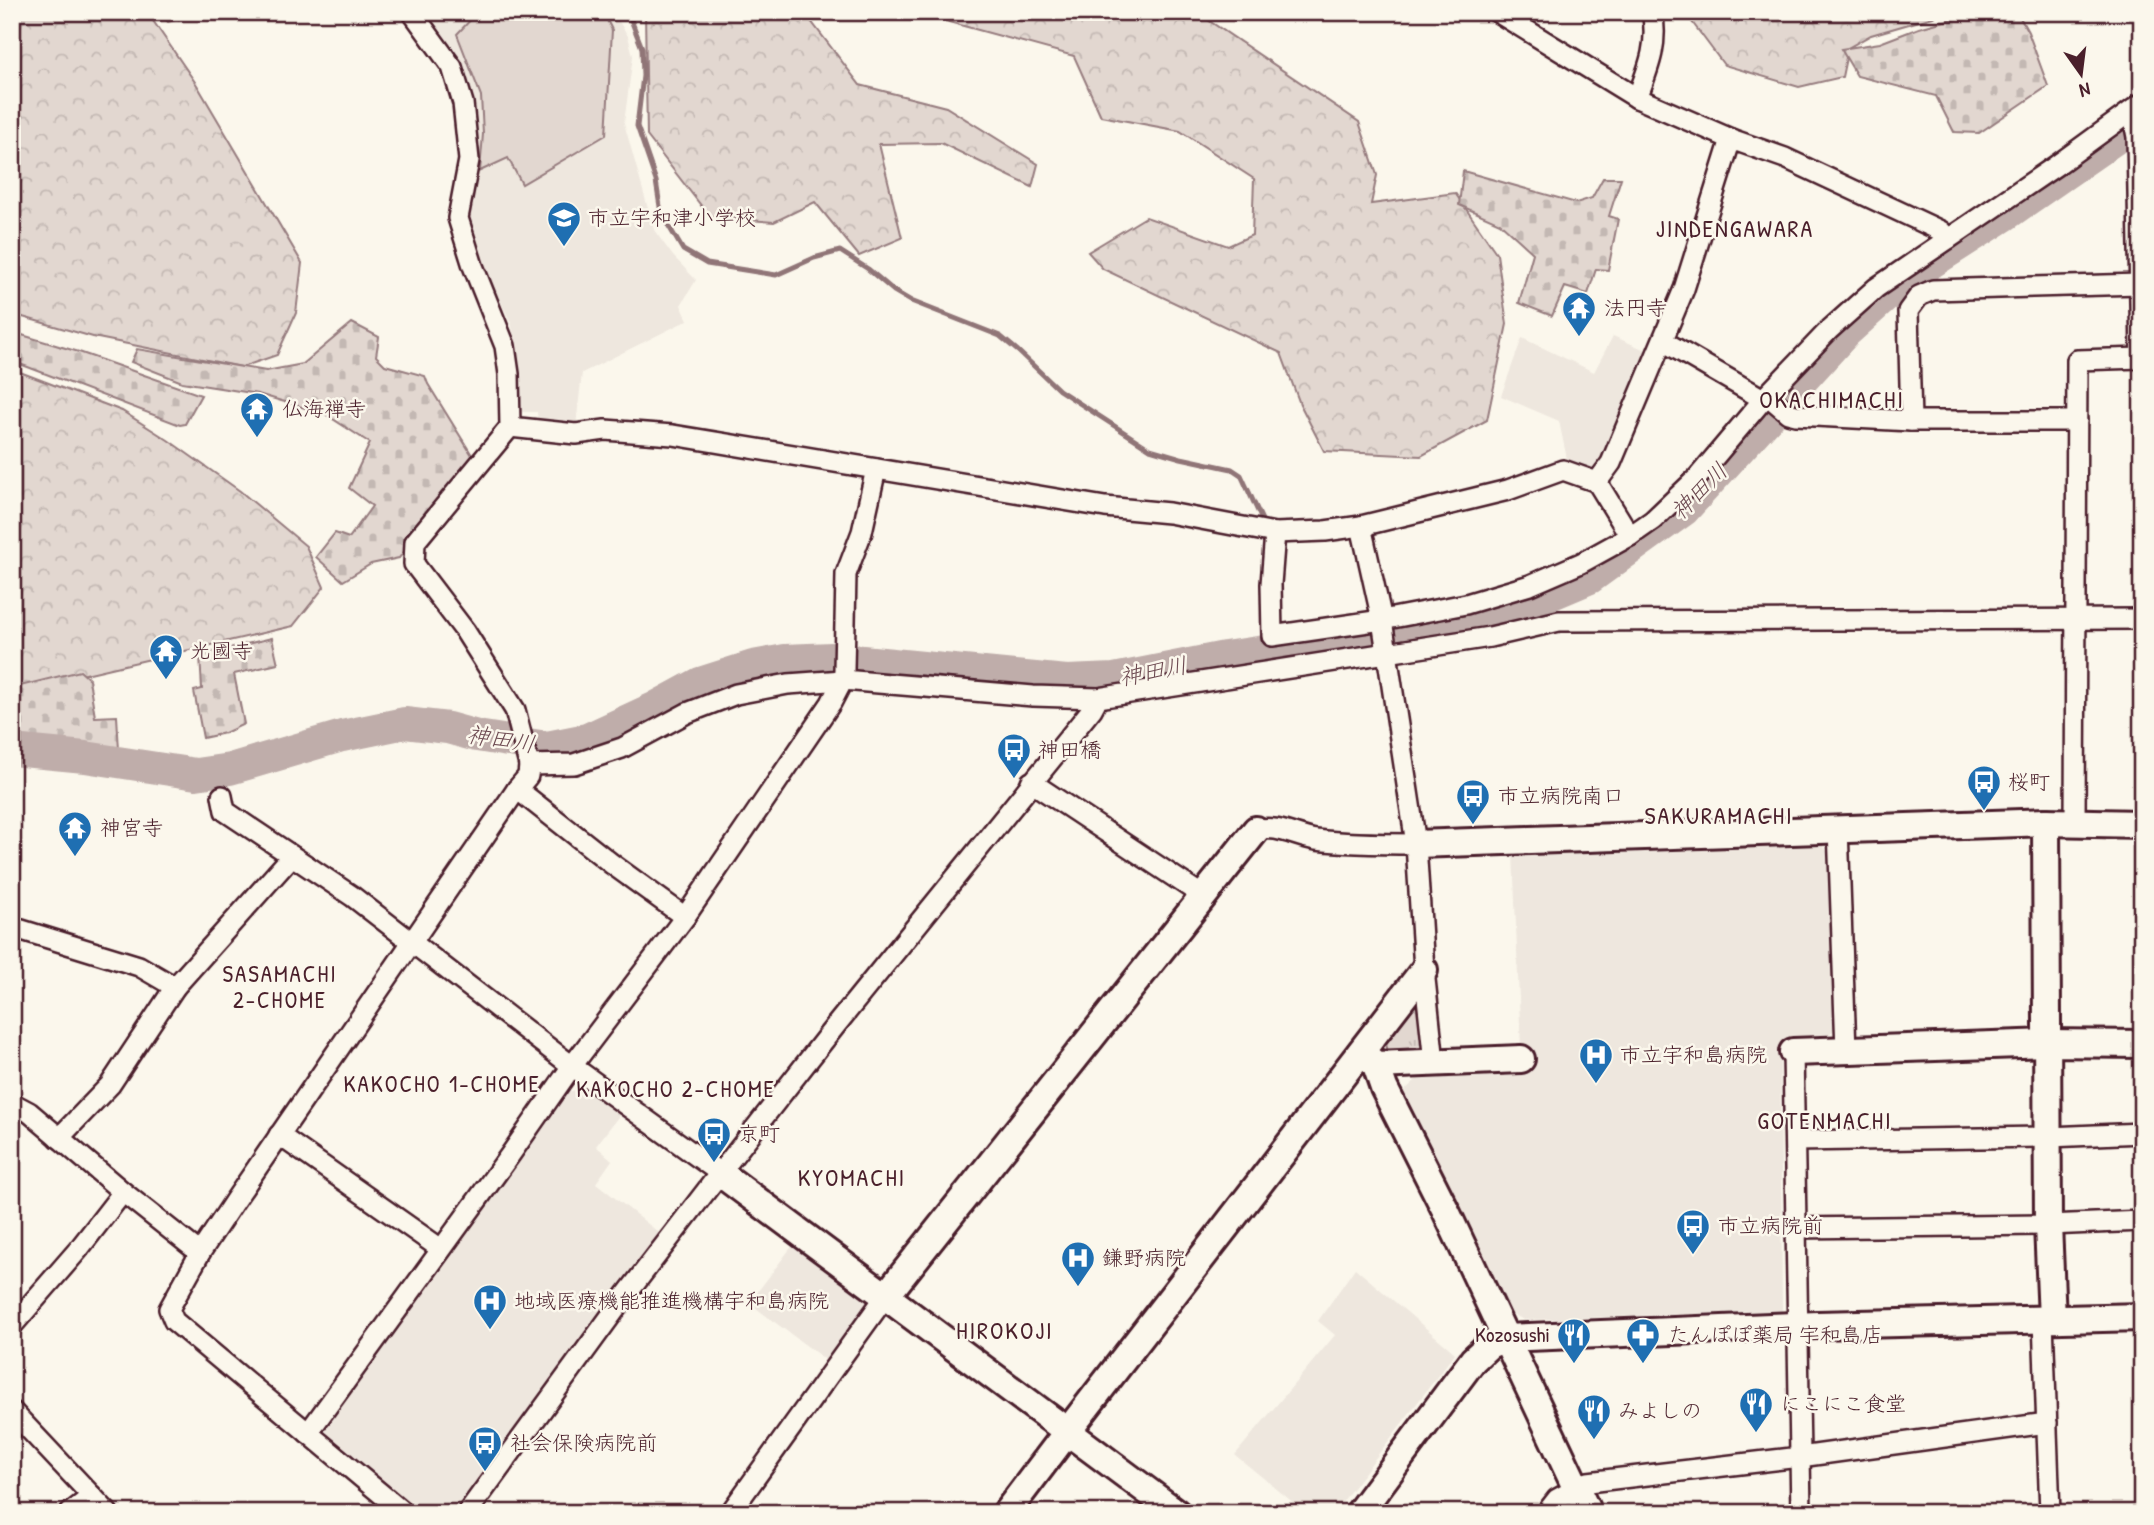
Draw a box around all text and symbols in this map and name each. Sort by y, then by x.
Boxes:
north arrow [2046,38,2116,108]
text: N [2077,77,2093,104]
school or university icon: 市立宇和津小学校 [545,199,583,248]
place label: 市立宇和津小学校 [588,203,756,232]
district label: JINDENGAWARA [1656,212,1814,244]
temple icon: 法円寺 [1560,289,1598,338]
place label: 法円寺 [1604,293,1667,322]
district label: OKACHIMACHI [1759,383,1905,415]
temple icon: 仏海禅寺 [238,390,276,439]
place label: 仏海禅寺 [282,394,366,423]
water label: 神田川 [1663,455,1734,526]
temple icon: 光國寺 [147,632,185,681]
place label: 光國寺 [190,636,253,665]
water label: 神田川 [1116,649,1190,692]
water label: 神田川 [465,718,538,759]
bus stop icon: 神田橋 [995,731,1033,780]
place label: 神田橋 [1038,735,1101,764]
bus stop icon: 桜町 [1965,763,2003,812]
place label: 桜町 [2008,767,2050,796]
bus stop icon: 市立病院南口 [1454,777,1492,826]
place label: 市立病院南口 [1498,781,1624,810]
district label: SAKURAMACHI [1644,799,1794,831]
temple icon: 神宮寺 [56,809,94,858]
place label: 神宮寺 [100,813,163,842]
district label: SASAMACHI 2-CHOME [222,958,338,1015]
hospital icon: 市立宇和島病院 [1577,1036,1615,1085]
place label: 市立宇和島病院 [1620,1040,1767,1069]
district label: KAKOCHO 1-CHOME [343,1068,541,1099]
district label: KAKOCHO 2-CHOME [576,1073,776,1104]
district label: GOTENMACHI [1757,1104,1893,1136]
bus stop icon: 京町 [695,1115,733,1164]
place label: 京町 [738,1119,780,1148]
district label: KYOMACHI [798,1161,906,1193]
bus stop icon: 市立病院前 [1674,1207,1712,1256]
place label: 市立病院前 [1718,1211,1823,1240]
hospital icon: 鎌野病院 [1059,1239,1097,1288]
place label: 鎌野病院 [1102,1243,1186,1272]
hospital icon: 地域医療機能推進機構宇和島病院 [471,1282,509,1331]
place label: 地域医療機能推進機構宇和島病院 [514,1286,829,1315]
district label: HIROKOJI [956,1314,1054,1346]
restaurant icon: Kozosushi [1555,1316,1593,1365]
pharmacy icon: たんぽぽ薬局 宇和島店 [1624,1316,1662,1365]
place label: Kozosushi [1475,1320,1550,1349]
place label: たんぽぽ薬局 宇和島店 [1668,1320,1883,1349]
restaurant icon: にこにこ食堂 [1737,1385,1775,1434]
place label: にこにこ食堂 [1780,1389,1906,1418]
restaurant icon: みよしの [1575,1392,1613,1441]
place label: みよしの [1618,1396,1702,1425]
bus stop icon: 社会保険病院前 [466,1424,504,1473]
place label: 社会保険病院前 [510,1428,657,1457]

